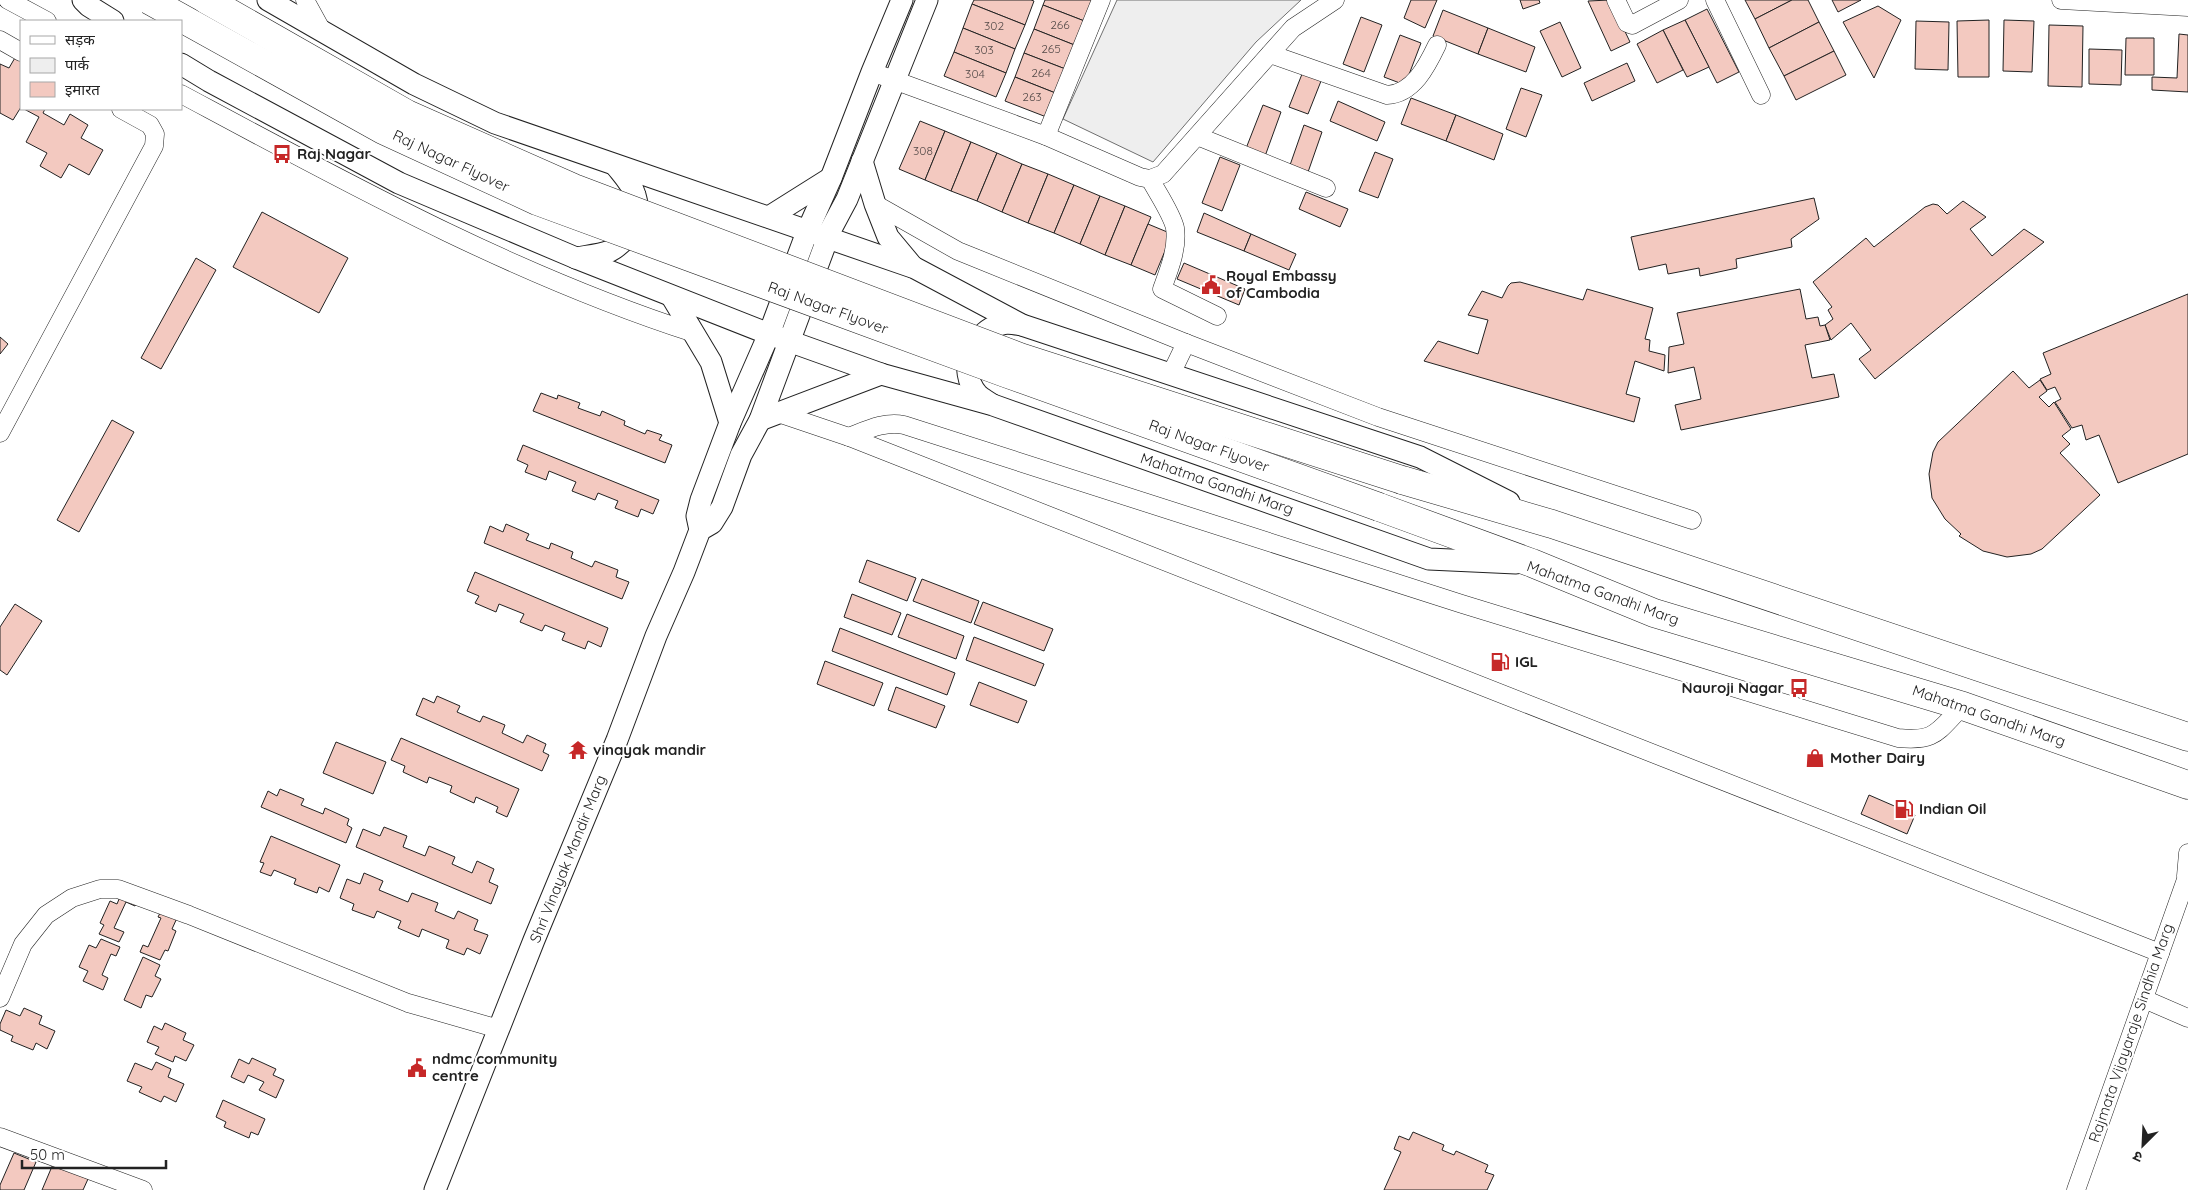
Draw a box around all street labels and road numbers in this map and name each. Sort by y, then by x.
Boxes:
street label: Raj Nagar Flyover [390,125,513,196]
street label: Raj Nagar Flyover [765,277,891,338]
street label: Raj Nagar Flyover [1146,415,1272,476]
street label: Mahatma Gandhi Marg [1138,448,1296,519]
street label: Mahatma Gandhi Marg [1524,556,1682,629]
street label: Mahatma Gandhi Marg [1910,680,2068,751]
street label: Shri Vinayak Mandir Marg [525,772,610,946]
street label: Rajmata Vijayaraje Sindhia Marg [2084,921,2177,1145]

